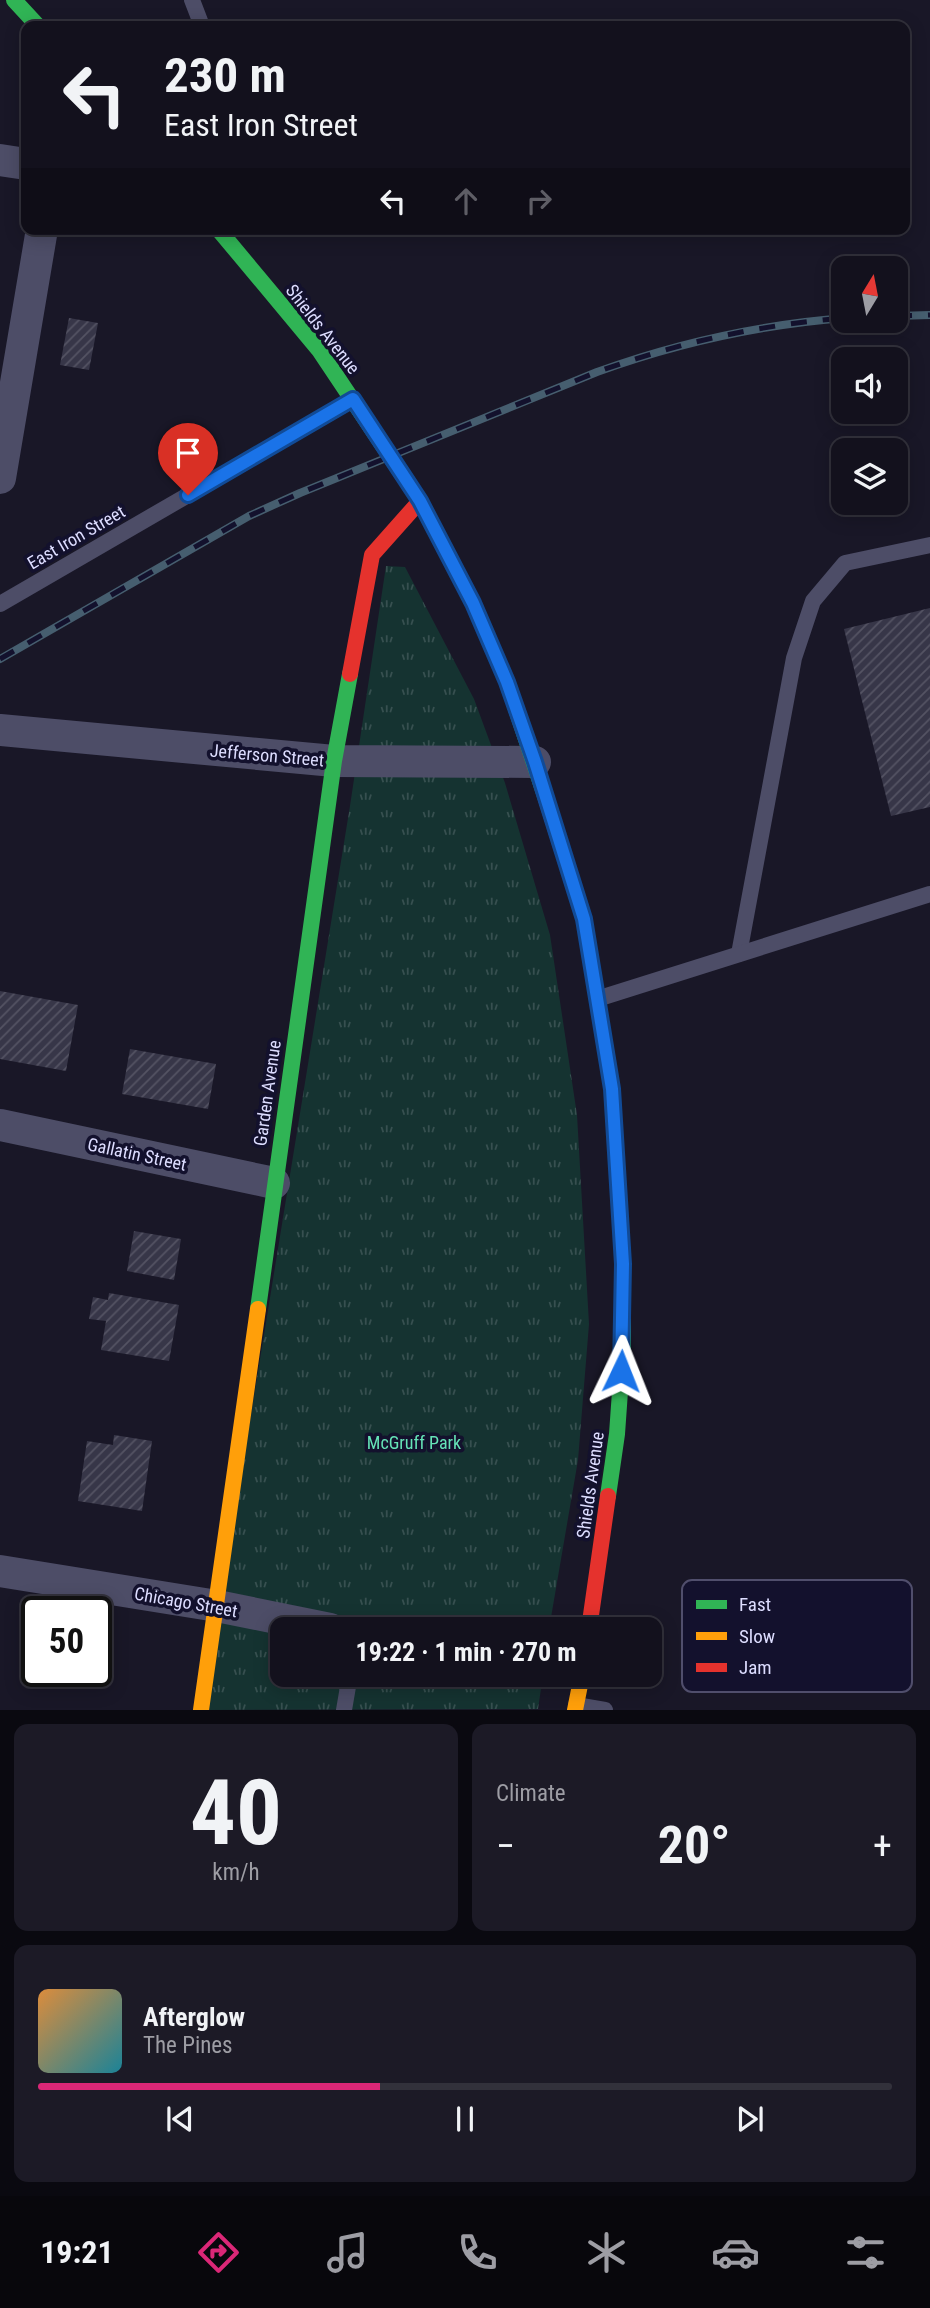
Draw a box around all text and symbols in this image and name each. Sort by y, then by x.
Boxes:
text: 230 m [164,47,286,104]
icon: left [49,49,140,140]
text: East Iron Street [164,106,358,144]
icon: left [374,182,412,220]
icon: ahead [447,182,485,220]
icon: right [520,182,558,220]
north arrow [831,256,908,332]
map controls [831,256,908,515]
street label: Shields Avenue [282,280,364,378]
button: sound [831,347,908,424]
pin [158,423,218,495]
icon: arrive [169,434,207,472]
button: layers [831,438,908,515]
street label: East Iron Street [24,501,128,573]
street label: Jefferson Street [209,740,325,770]
street label: Garden Avenue [249,1039,285,1147]
street label: Gallatin Street [86,1133,188,1175]
position arrow [584,1334,658,1408]
street label: Shields Avenue [572,1430,608,1540]
park label: McGruff Park [367,1432,461,1453]
legend [682,1580,912,1692]
street label: Chicago Street [133,1583,239,1621]
text: Fast [739,1593,771,1616]
speed limit sign: 50 [21,1596,112,1687]
text: Slow [739,1625,775,1648]
text: 19:22 · 1 min · 270 m [356,1637,576,1667]
text: Jam [739,1656,772,1679]
text: 40 [190,1760,282,1866]
text: Climate [496,1780,566,1807]
text: 20° [658,1815,730,1876]
text: − [496,1824,515,1868]
text: + [873,1824,892,1868]
text: km/h [212,1859,260,1886]
text: Afterglow [143,2002,245,2032]
text: The Pines [143,2032,233,2059]
icon: previous [161,2100,199,2138]
icon: pause [446,2100,484,2138]
icon: next [731,2100,769,2138]
icon: directions [194,2228,243,2277]
icon: music [323,2228,372,2277]
icon: phone [453,2228,502,2277]
icon: climate [582,2228,631,2277]
icon: car [711,2228,760,2277]
icon: filters [841,2228,890,2277]
text: 19:21 [40,2233,114,2271]

